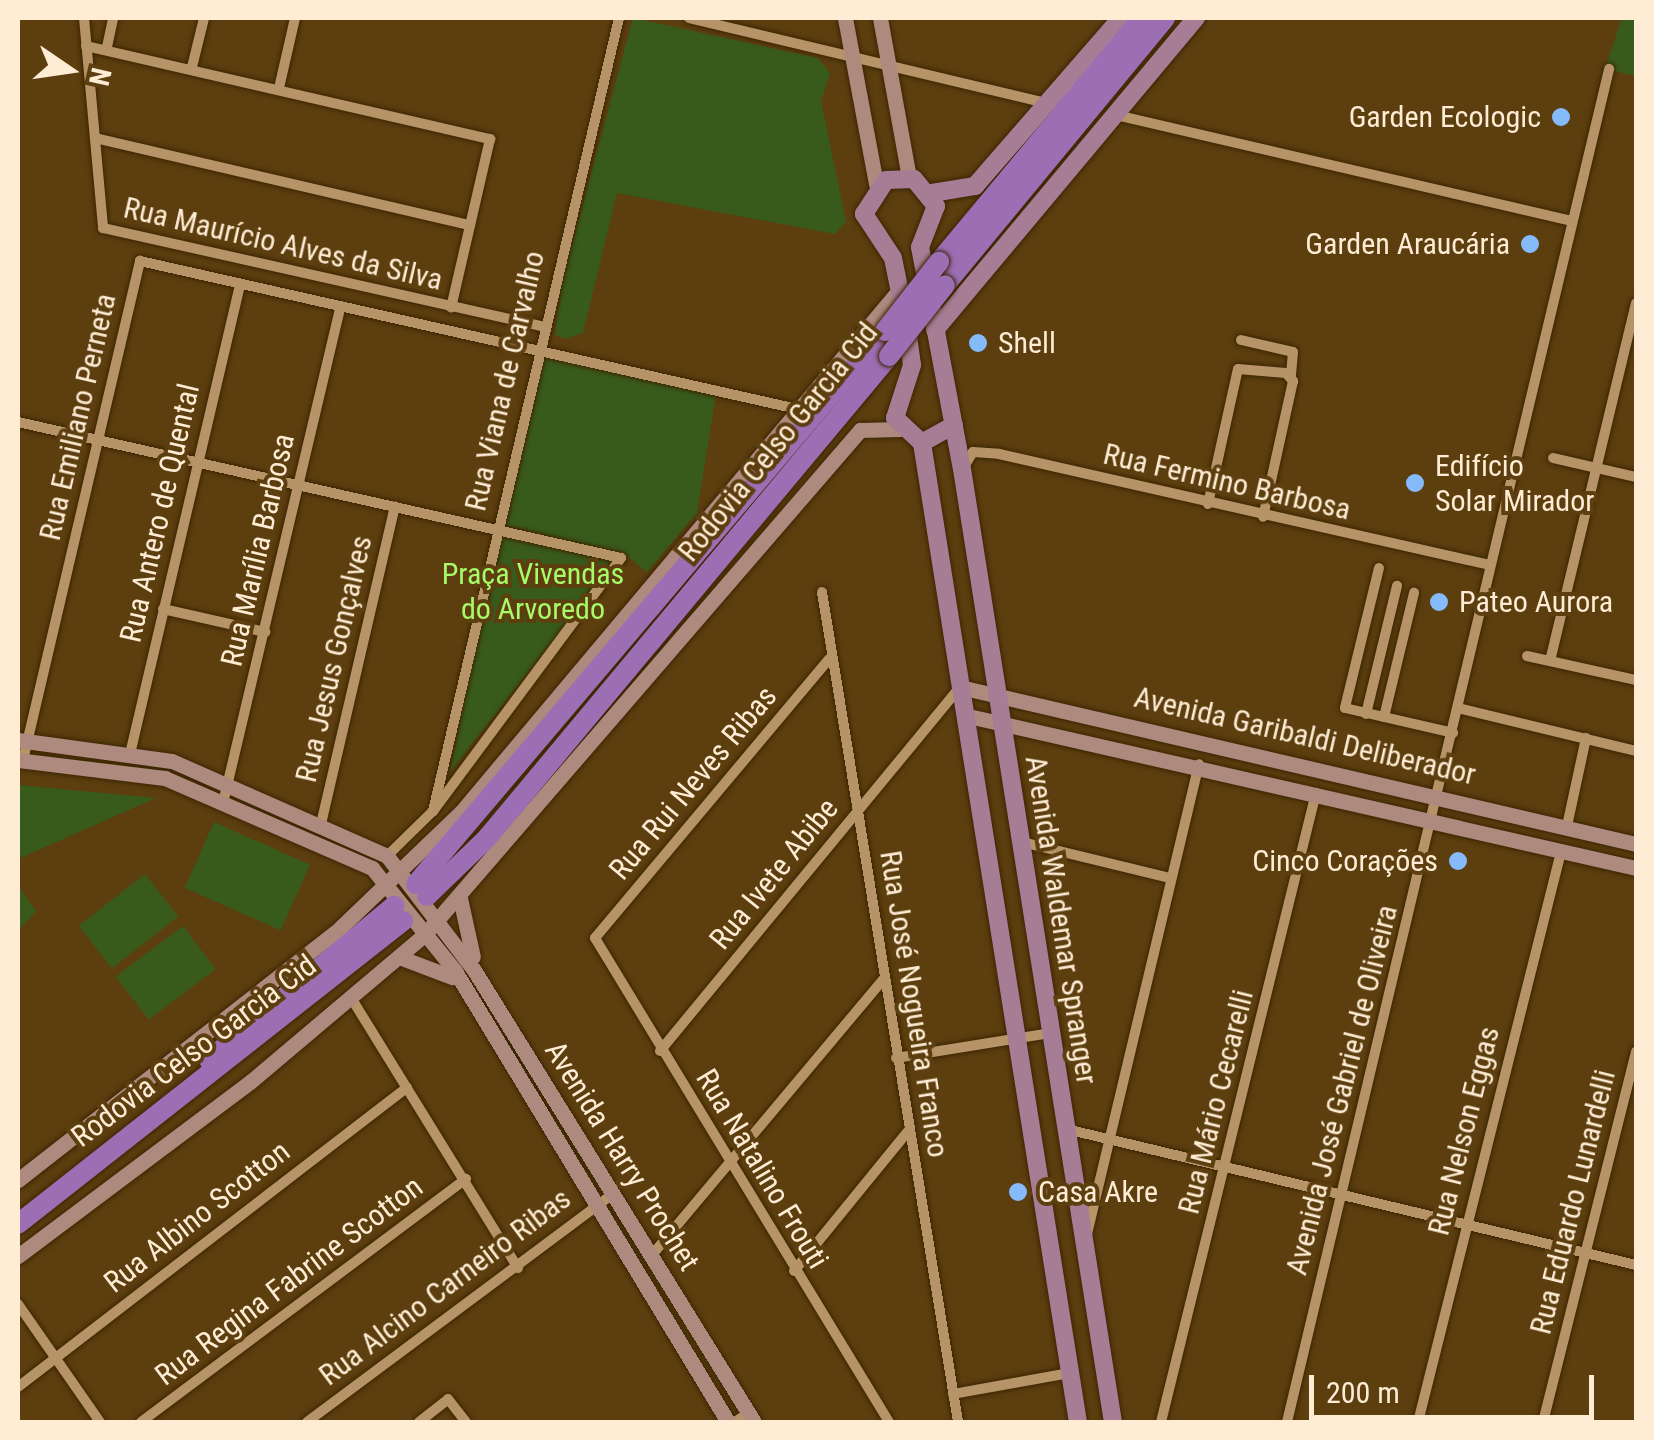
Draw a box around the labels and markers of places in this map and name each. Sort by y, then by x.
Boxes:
place label: Garden Ecologic [1349,99,1541,135]
marker: Garden Ecologic [1550,106,1572,128]
place label: Garden Araucária [1305,226,1510,262]
marker: Garden Araucária [1519,233,1541,255]
place label: Shell [998,325,1056,361]
marker: Shell [967,332,989,354]
place label: Edifício Solar Mirador [1435,448,1594,518]
marker: Edifício Solar Mirador [1404,472,1426,494]
place label: Pateo Aurora [1459,584,1613,620]
marker: Pateo Aurora [1428,591,1450,613]
place label: Cinco Corações [1252,843,1438,879]
marker: Cinco Corações [1447,850,1469,872]
place label: Casa Akre [1038,1174,1158,1210]
marker: Casa Akre [1007,1181,1029,1203]

